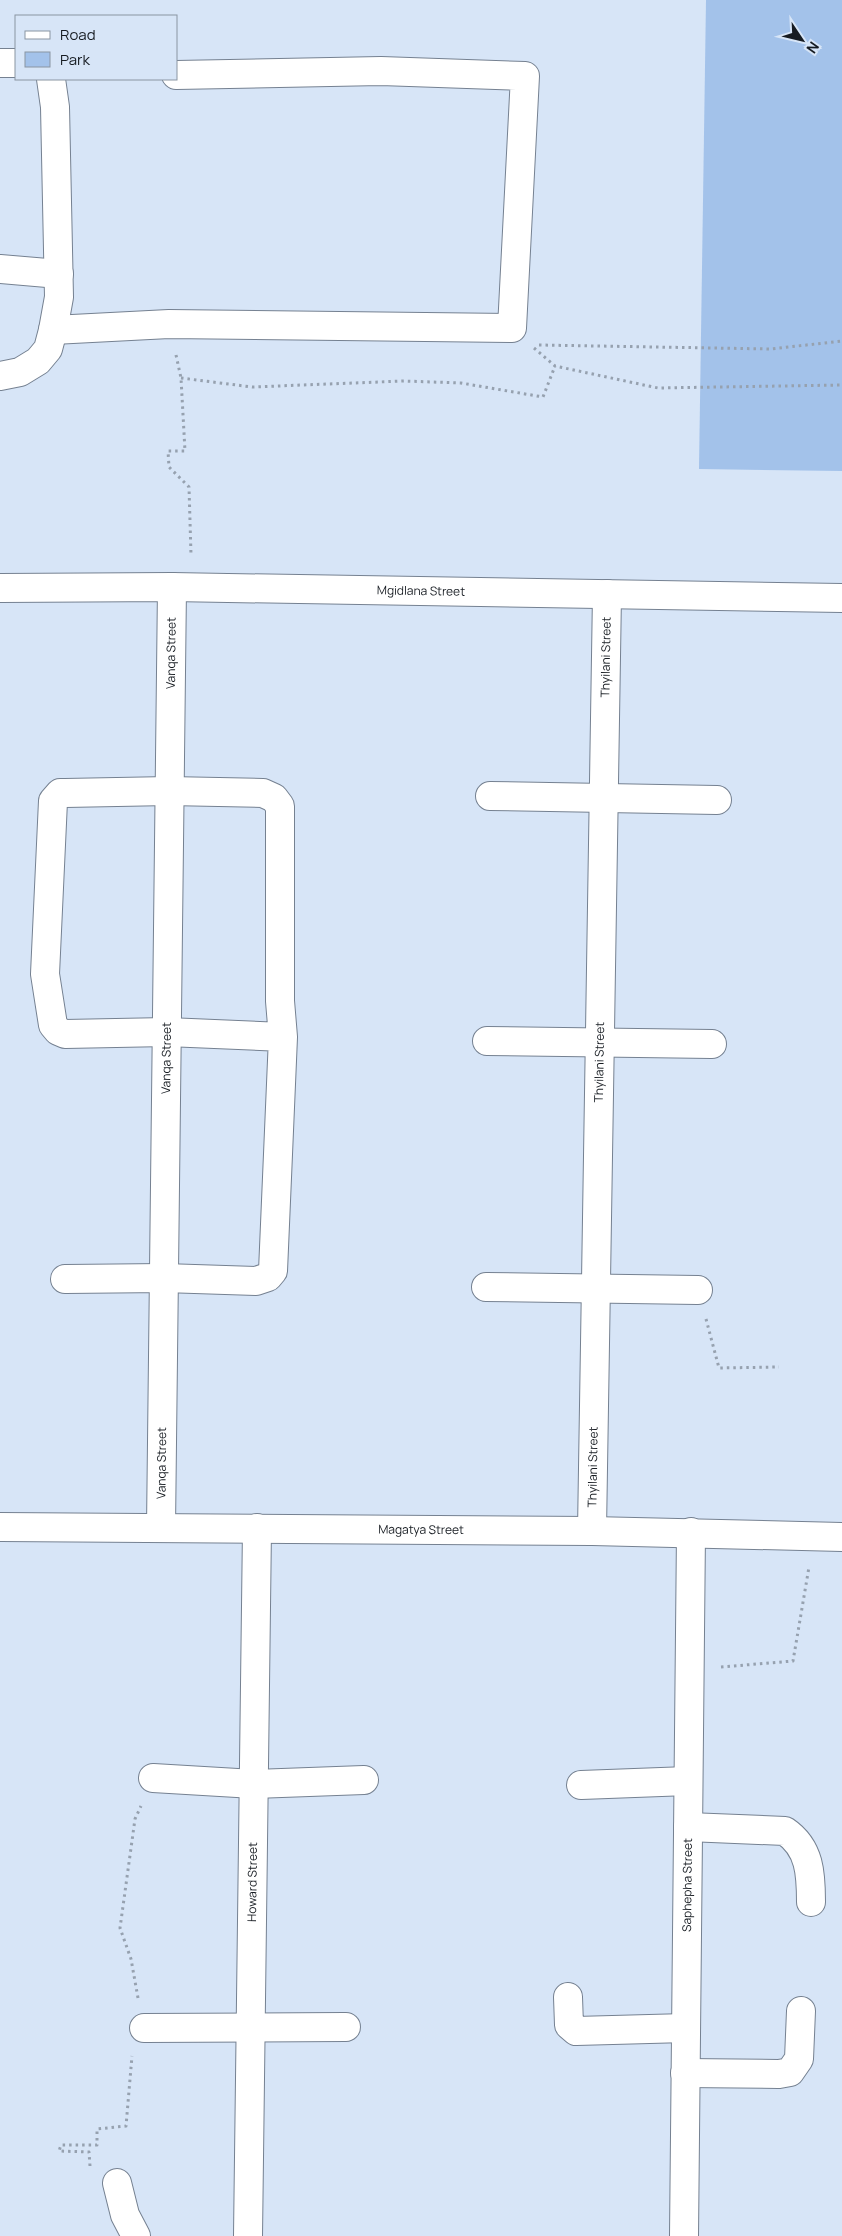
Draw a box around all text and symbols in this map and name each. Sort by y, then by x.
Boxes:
legend [15,15,178,80]
north arrow [777,15,827,65]
text: Road [60,24,96,45]
text: N [802,38,824,57]
text: Park [60,49,90,70]
street label: Mgidlana Street [377,581,465,600]
street label: Thyilani Street [596,616,615,698]
street label: Vanqa Street [162,617,180,689]
street label: Thyilani Street [590,1021,608,1102]
street label: Vanqa Street [157,1022,175,1094]
street label: Thyilani Street [583,1426,602,1507]
street label: Vanqa Street [152,1427,170,1499]
street label: Magatya Street [378,1521,464,1538]
street label: Saphepha Street [678,1838,696,1932]
street label: Howard Street [243,1842,261,1922]

